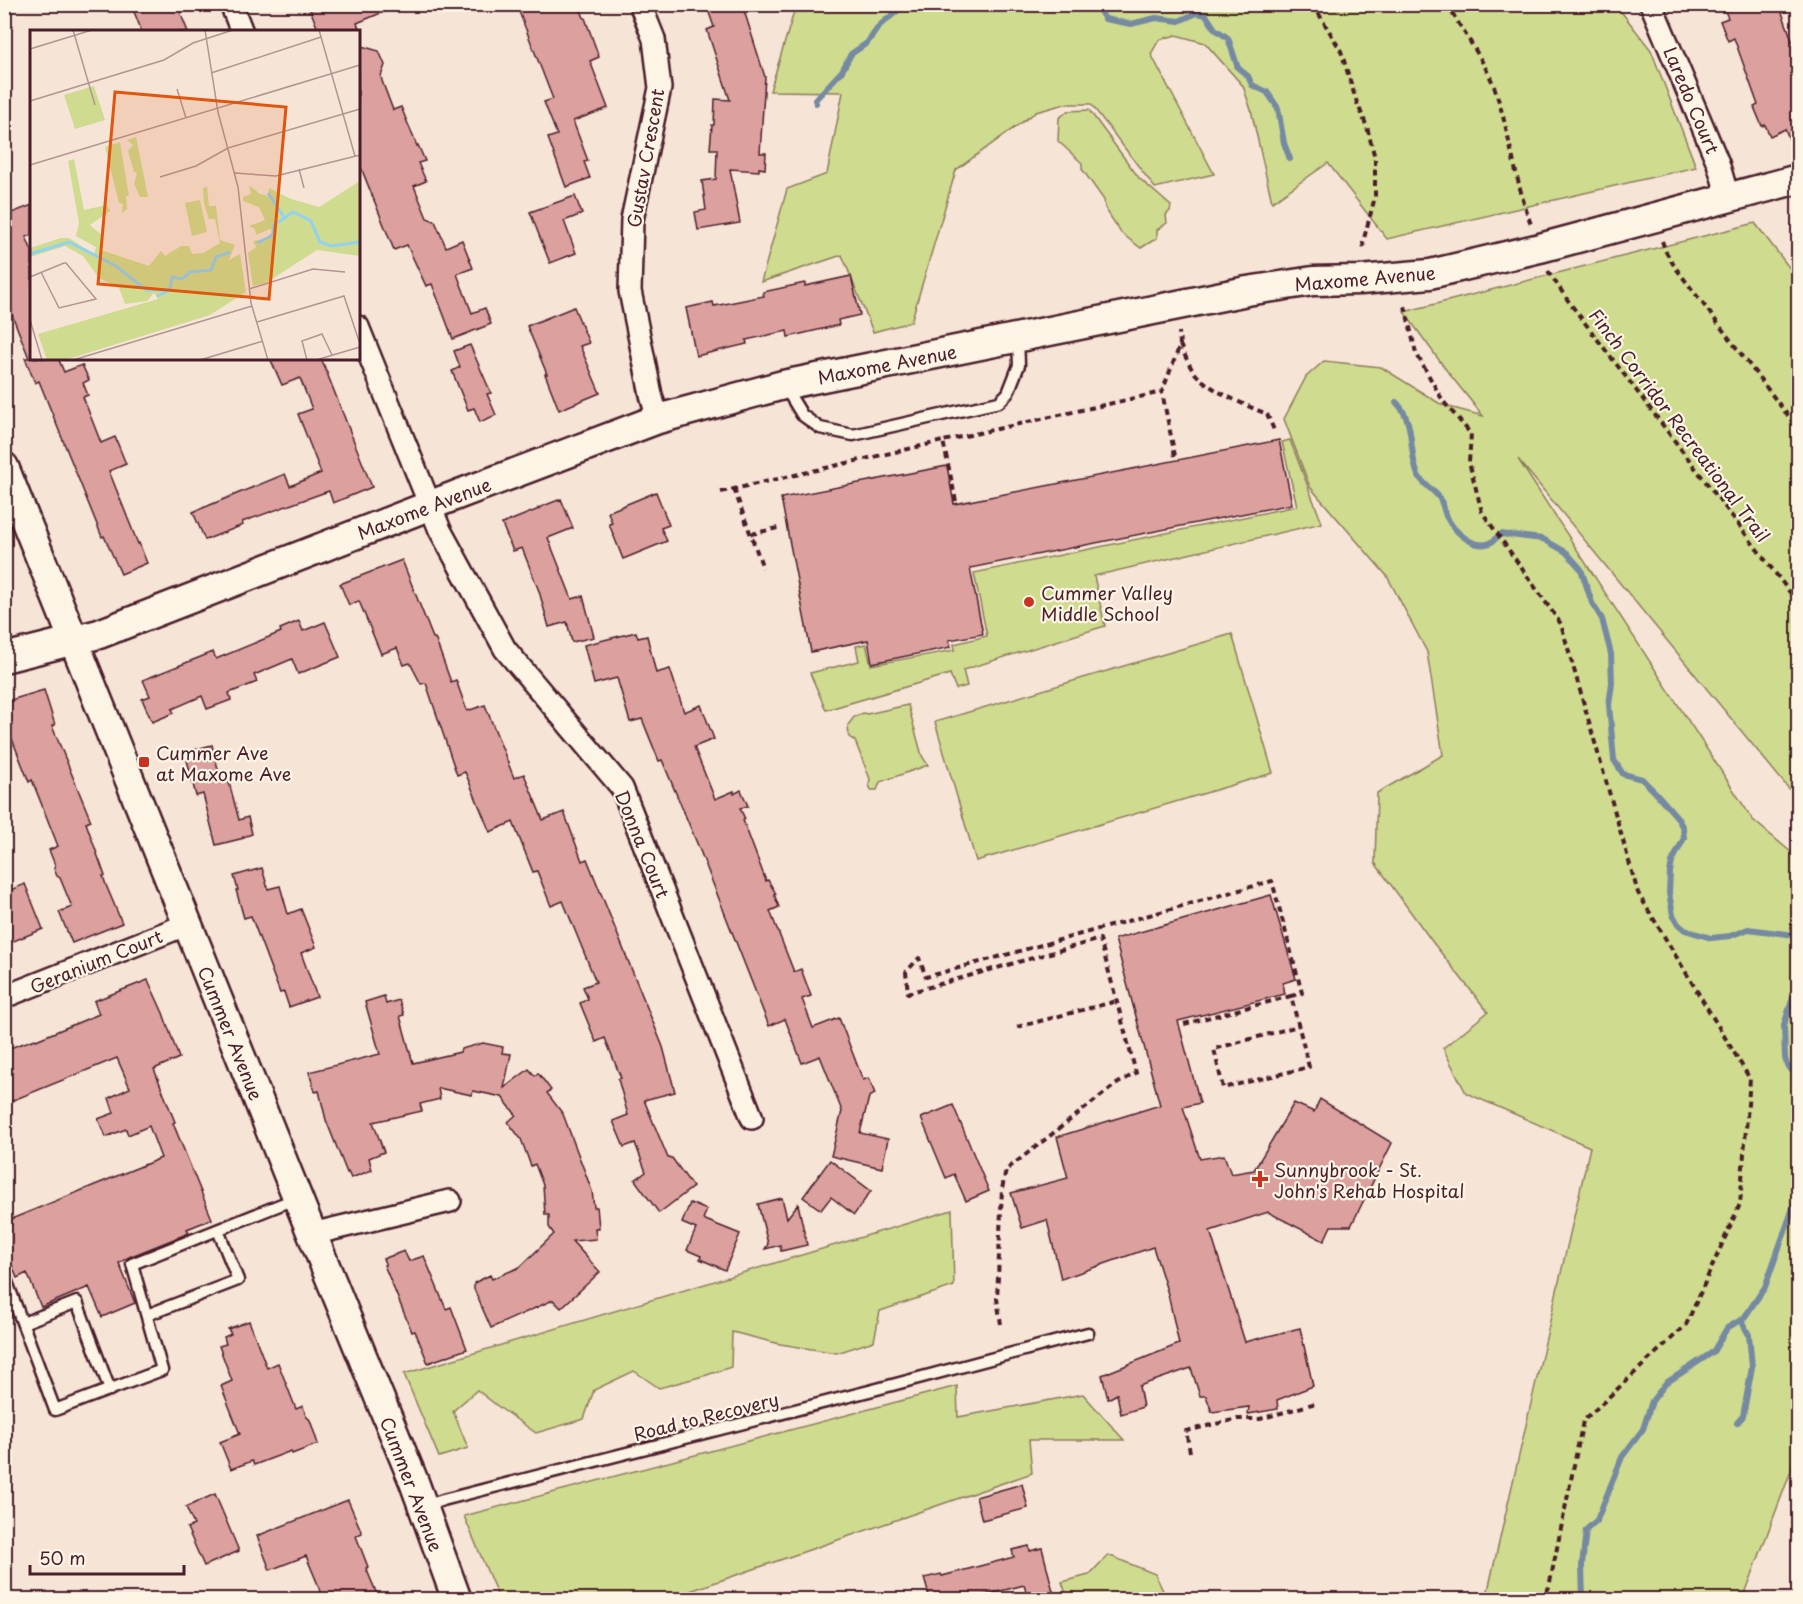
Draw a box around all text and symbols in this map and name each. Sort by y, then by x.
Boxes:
inset map [30,30,360,360]
street label: Laredo Court [1657,42,1727,158]
street label: Gustav Crescent [619,86,671,230]
street label: Maxome Avenue [1293,258,1437,298]
street label: Finch Corridor Recreational Trail [1583,303,1777,547]
street label: Maxome Avenue [815,337,959,391]
street label: Maxome Avenue [353,470,495,546]
place label: Cummer Valley Middle School [1041,579,1173,627]
marker: Cummer Valley Middle School [1022,595,1036,609]
place label: Cummer Ave at Maxome Ave [156,739,291,787]
marker: Cummer Ave at Maxome Ave [137,755,151,769]
street label: Donna Court [609,786,677,902]
street label: Geranium Court [26,922,166,1000]
street label: Cummer Avenue [192,962,270,1104]
place label: Sunnybrook - St. John's Rehab Hospital [1274,1156,1464,1204]
marker: Sunnybrook - St. John's Rehab Hospital [1251,1170,1269,1188]
street label: Road to Recovery [631,1385,781,1447]
street label: Cummer Avenue [374,1413,450,1556]
scale bar [30,1538,184,1576]
text: 50 m [39,1544,86,1571]

